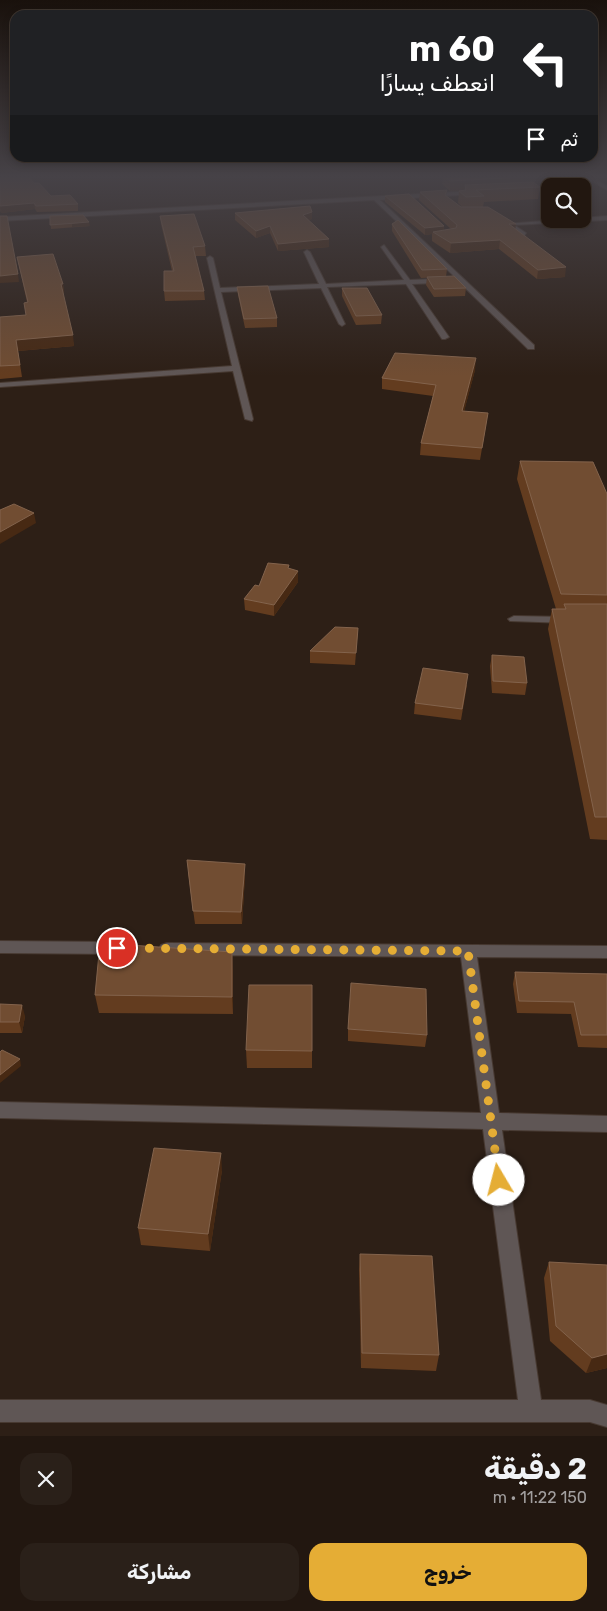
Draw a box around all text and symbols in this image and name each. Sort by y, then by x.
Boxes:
text: 60 m [409,28,495,70]
icon: left [513,30,578,95]
text: انعطف يسارًا [379,70,495,97]
icon: arrive [522,125,550,153]
text: ثم [560,128,578,151]
map controls [541,178,591,228]
button: search [541,178,591,228]
pin [96,927,138,969]
icon: arrive [103,934,131,962]
position arrow [472,1153,524,1205]
text: 2 دقيقة [484,1451,587,1487]
button: close [20,1453,72,1505]
text: 150 m · 11:22 [493,1488,587,1507]
button: مشاركة [20,1543,299,1601]
button: خروج [309,1543,587,1601]

